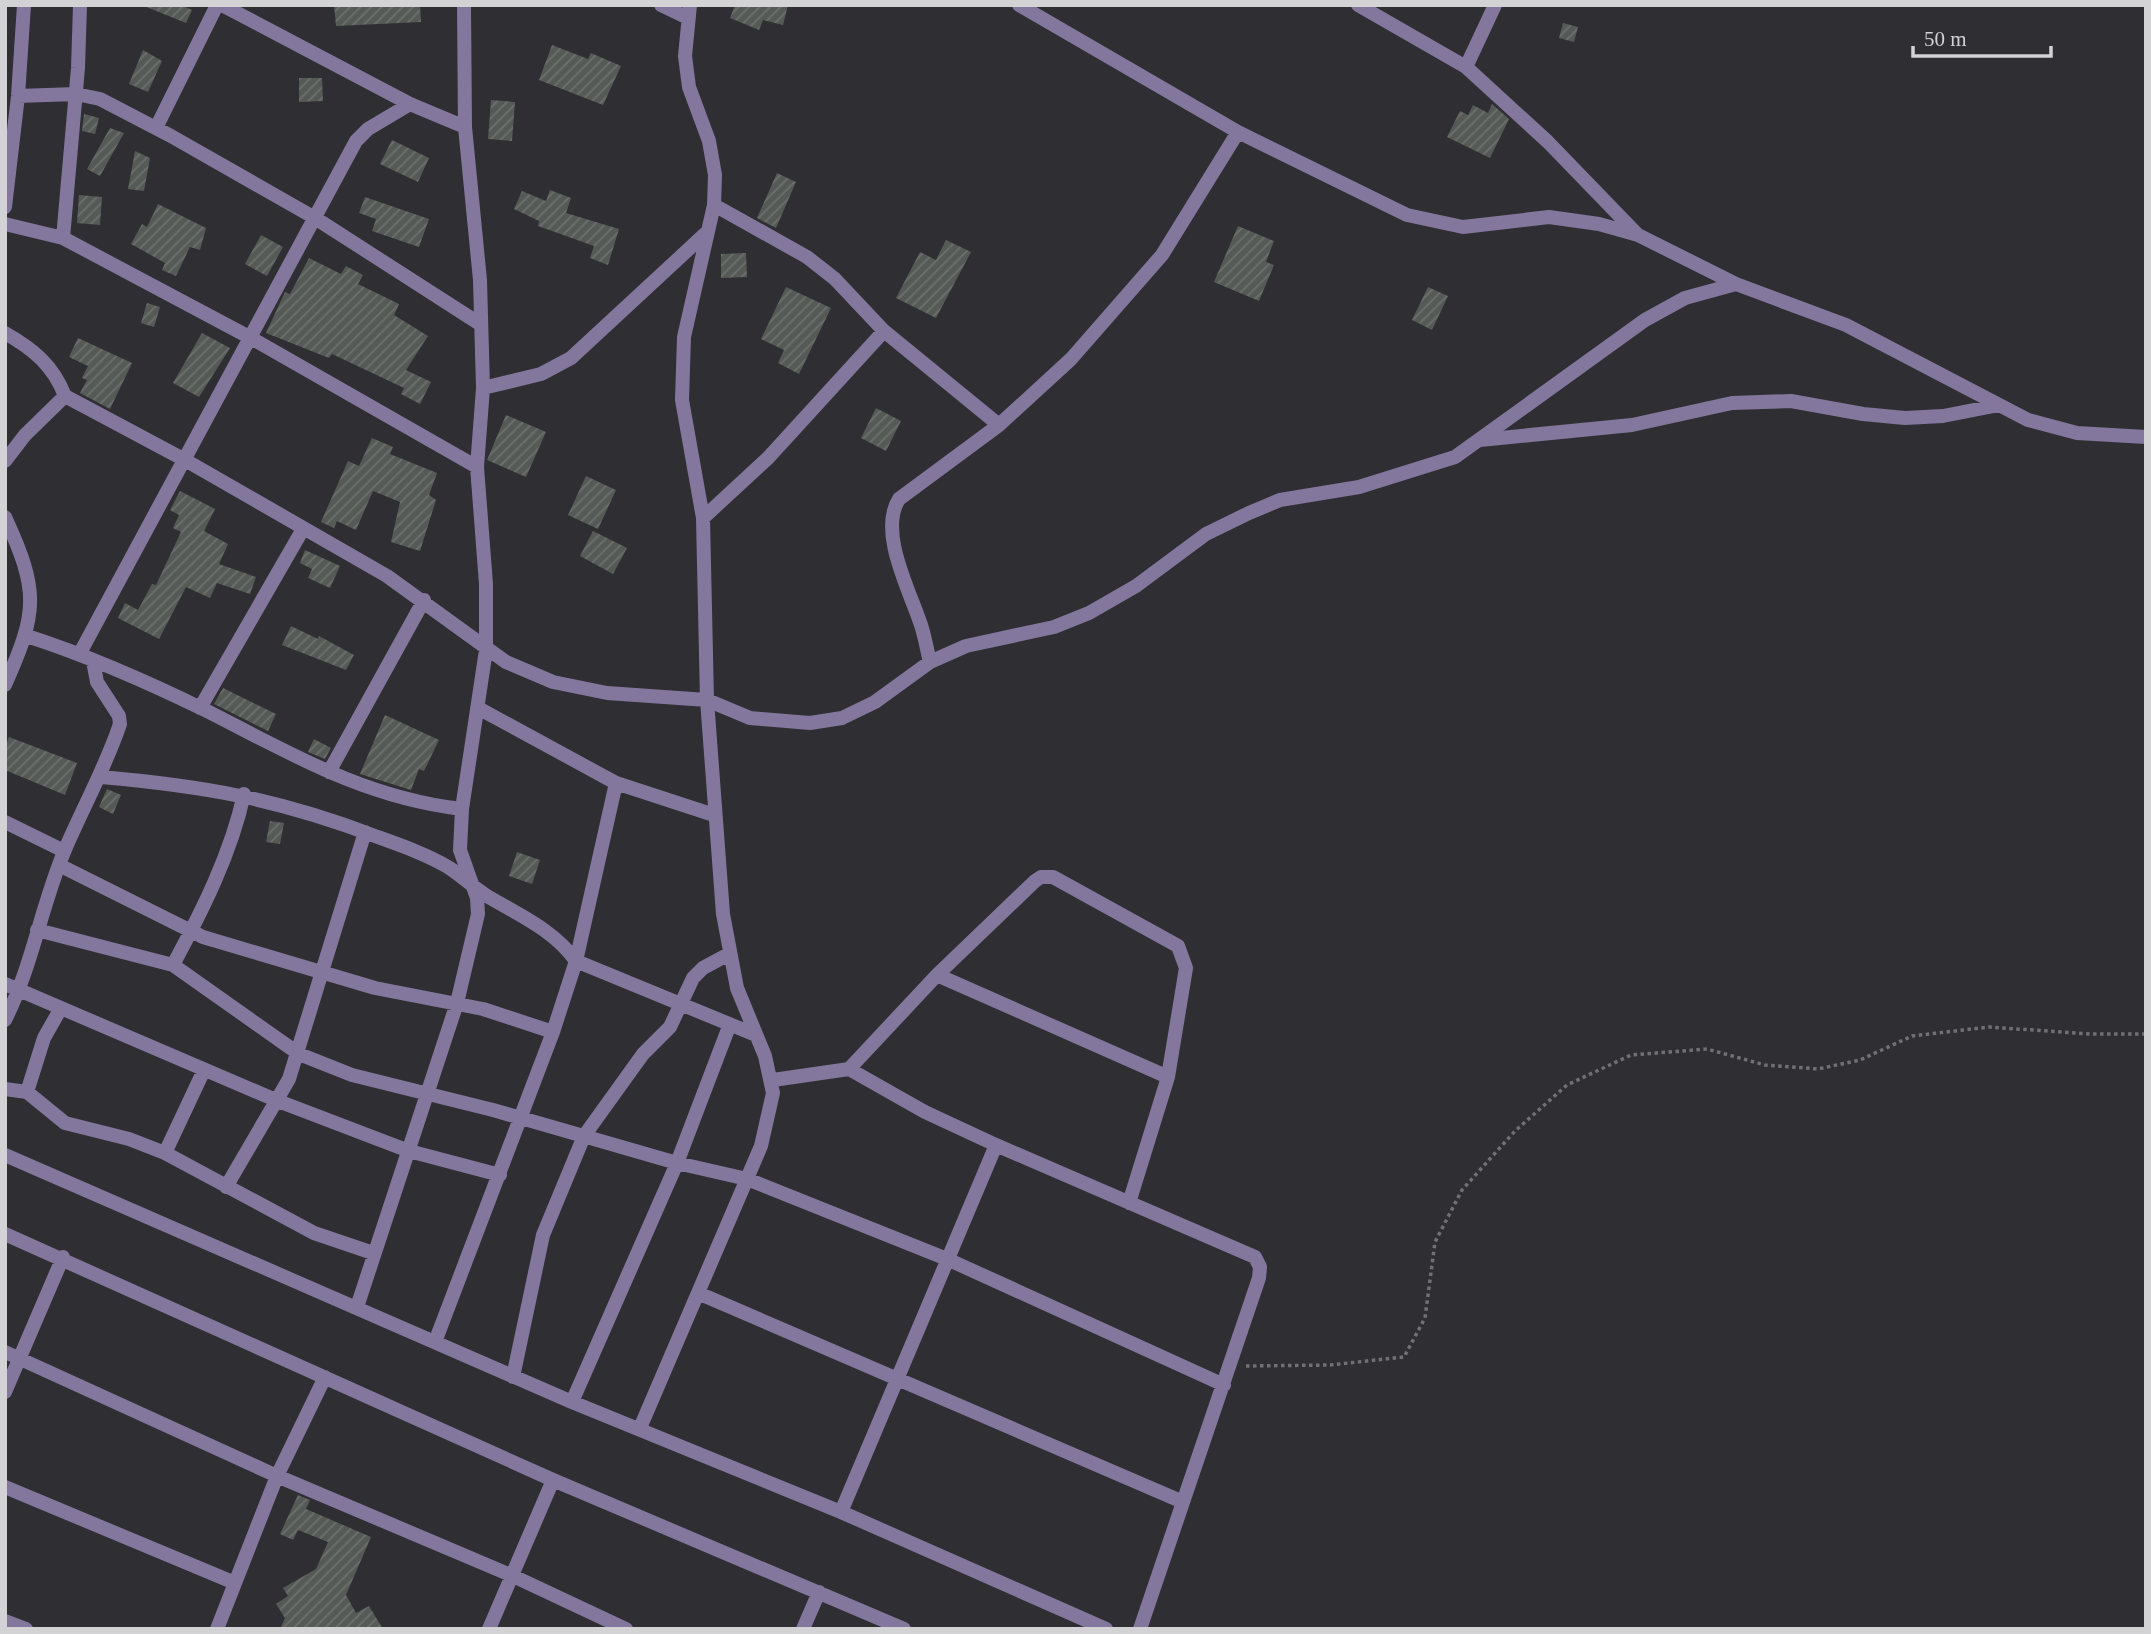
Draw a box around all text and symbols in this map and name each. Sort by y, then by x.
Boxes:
scale bar [1913,14,2051,58]
text: 50 m [1924,27,1967,51]

